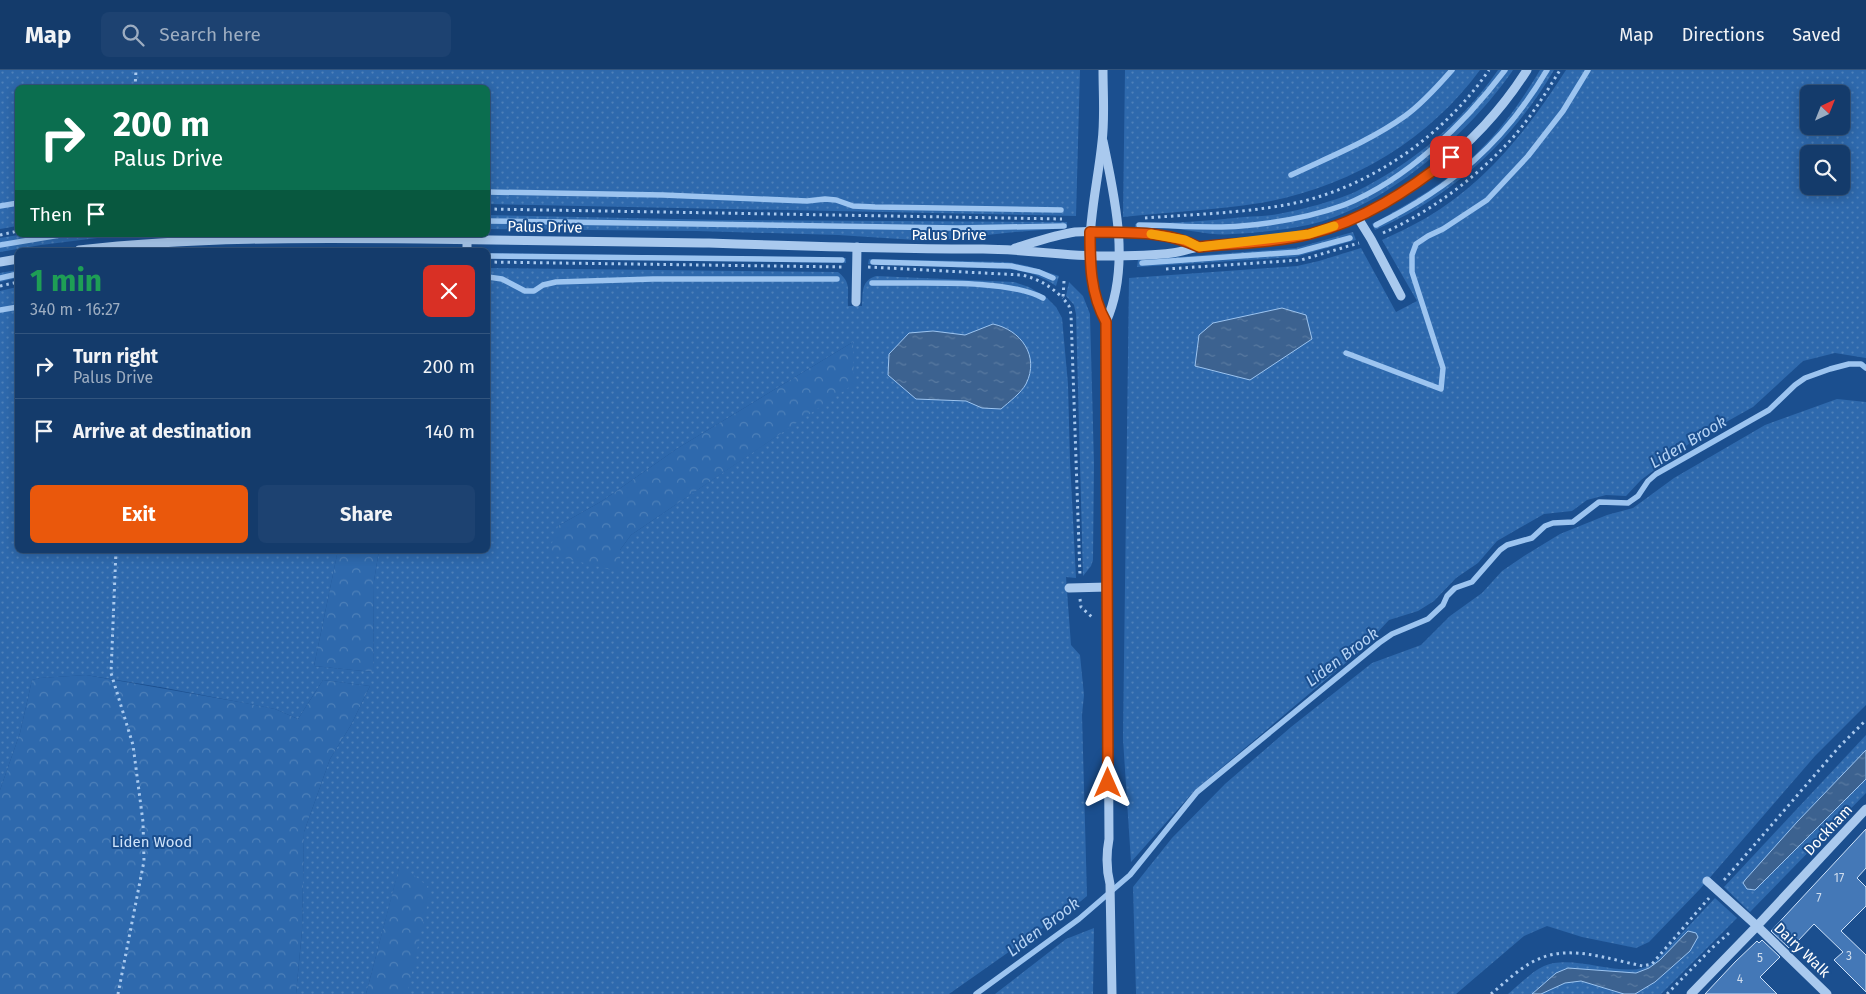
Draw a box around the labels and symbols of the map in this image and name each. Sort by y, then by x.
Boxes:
north arrow [1800,85,1850,135]
pin [1430,136,1472,178]
street label: Palus Drive [507,217,583,237]
street label: Palus Drive [911,226,987,244]
water label: Liden Brook [1646,412,1730,472]
water label: Liden Brook [1302,623,1382,690]
position arrow [1081,756,1133,808]
street label: Dockham [1800,801,1856,859]
park label: Liden Wood [112,833,192,851]
house number: 17 [1834,871,1844,885]
house number: 7 [1816,891,1822,905]
water label: Liden Brook [1003,893,1083,960]
street label: Dairy Walk [1770,919,1834,981]
house number: 3 [1846,949,1852,963]
house number: 5 [1757,951,1763,965]
house number: 4 [1737,972,1744,986]

